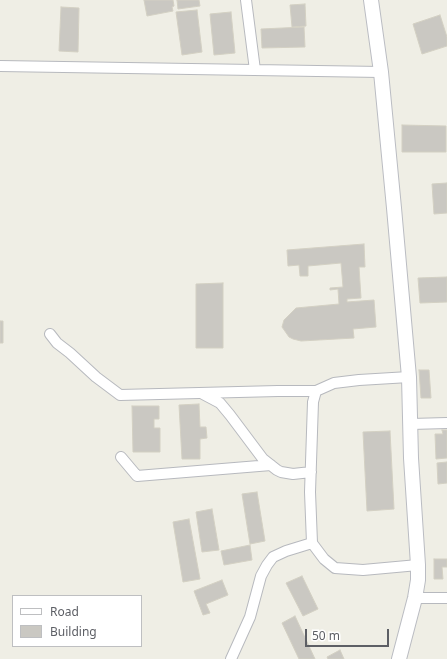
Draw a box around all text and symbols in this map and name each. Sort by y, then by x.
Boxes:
legend [12,595,142,647]
text: Road [50,603,79,620]
scale bar [307,621,391,647]
text: Building [50,623,97,640]
text: 50 m [312,627,340,644]

